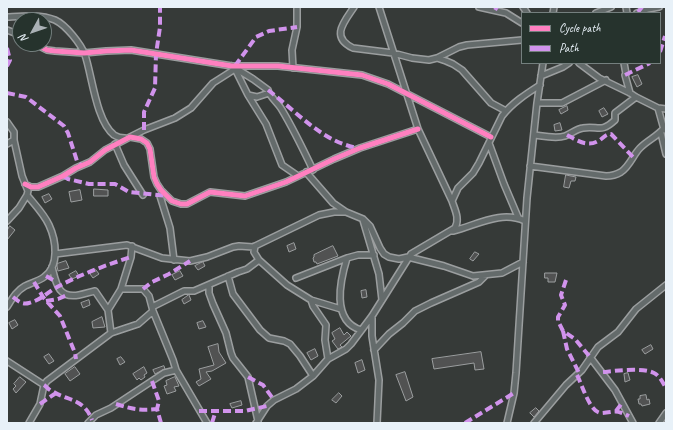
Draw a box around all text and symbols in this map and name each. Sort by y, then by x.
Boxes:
north arrow [12,12,52,52]
legend [521,12,661,64]
text: Cycle path [559,20,601,36]
text: N [16,32,31,46]
text: Path [559,40,579,56]

